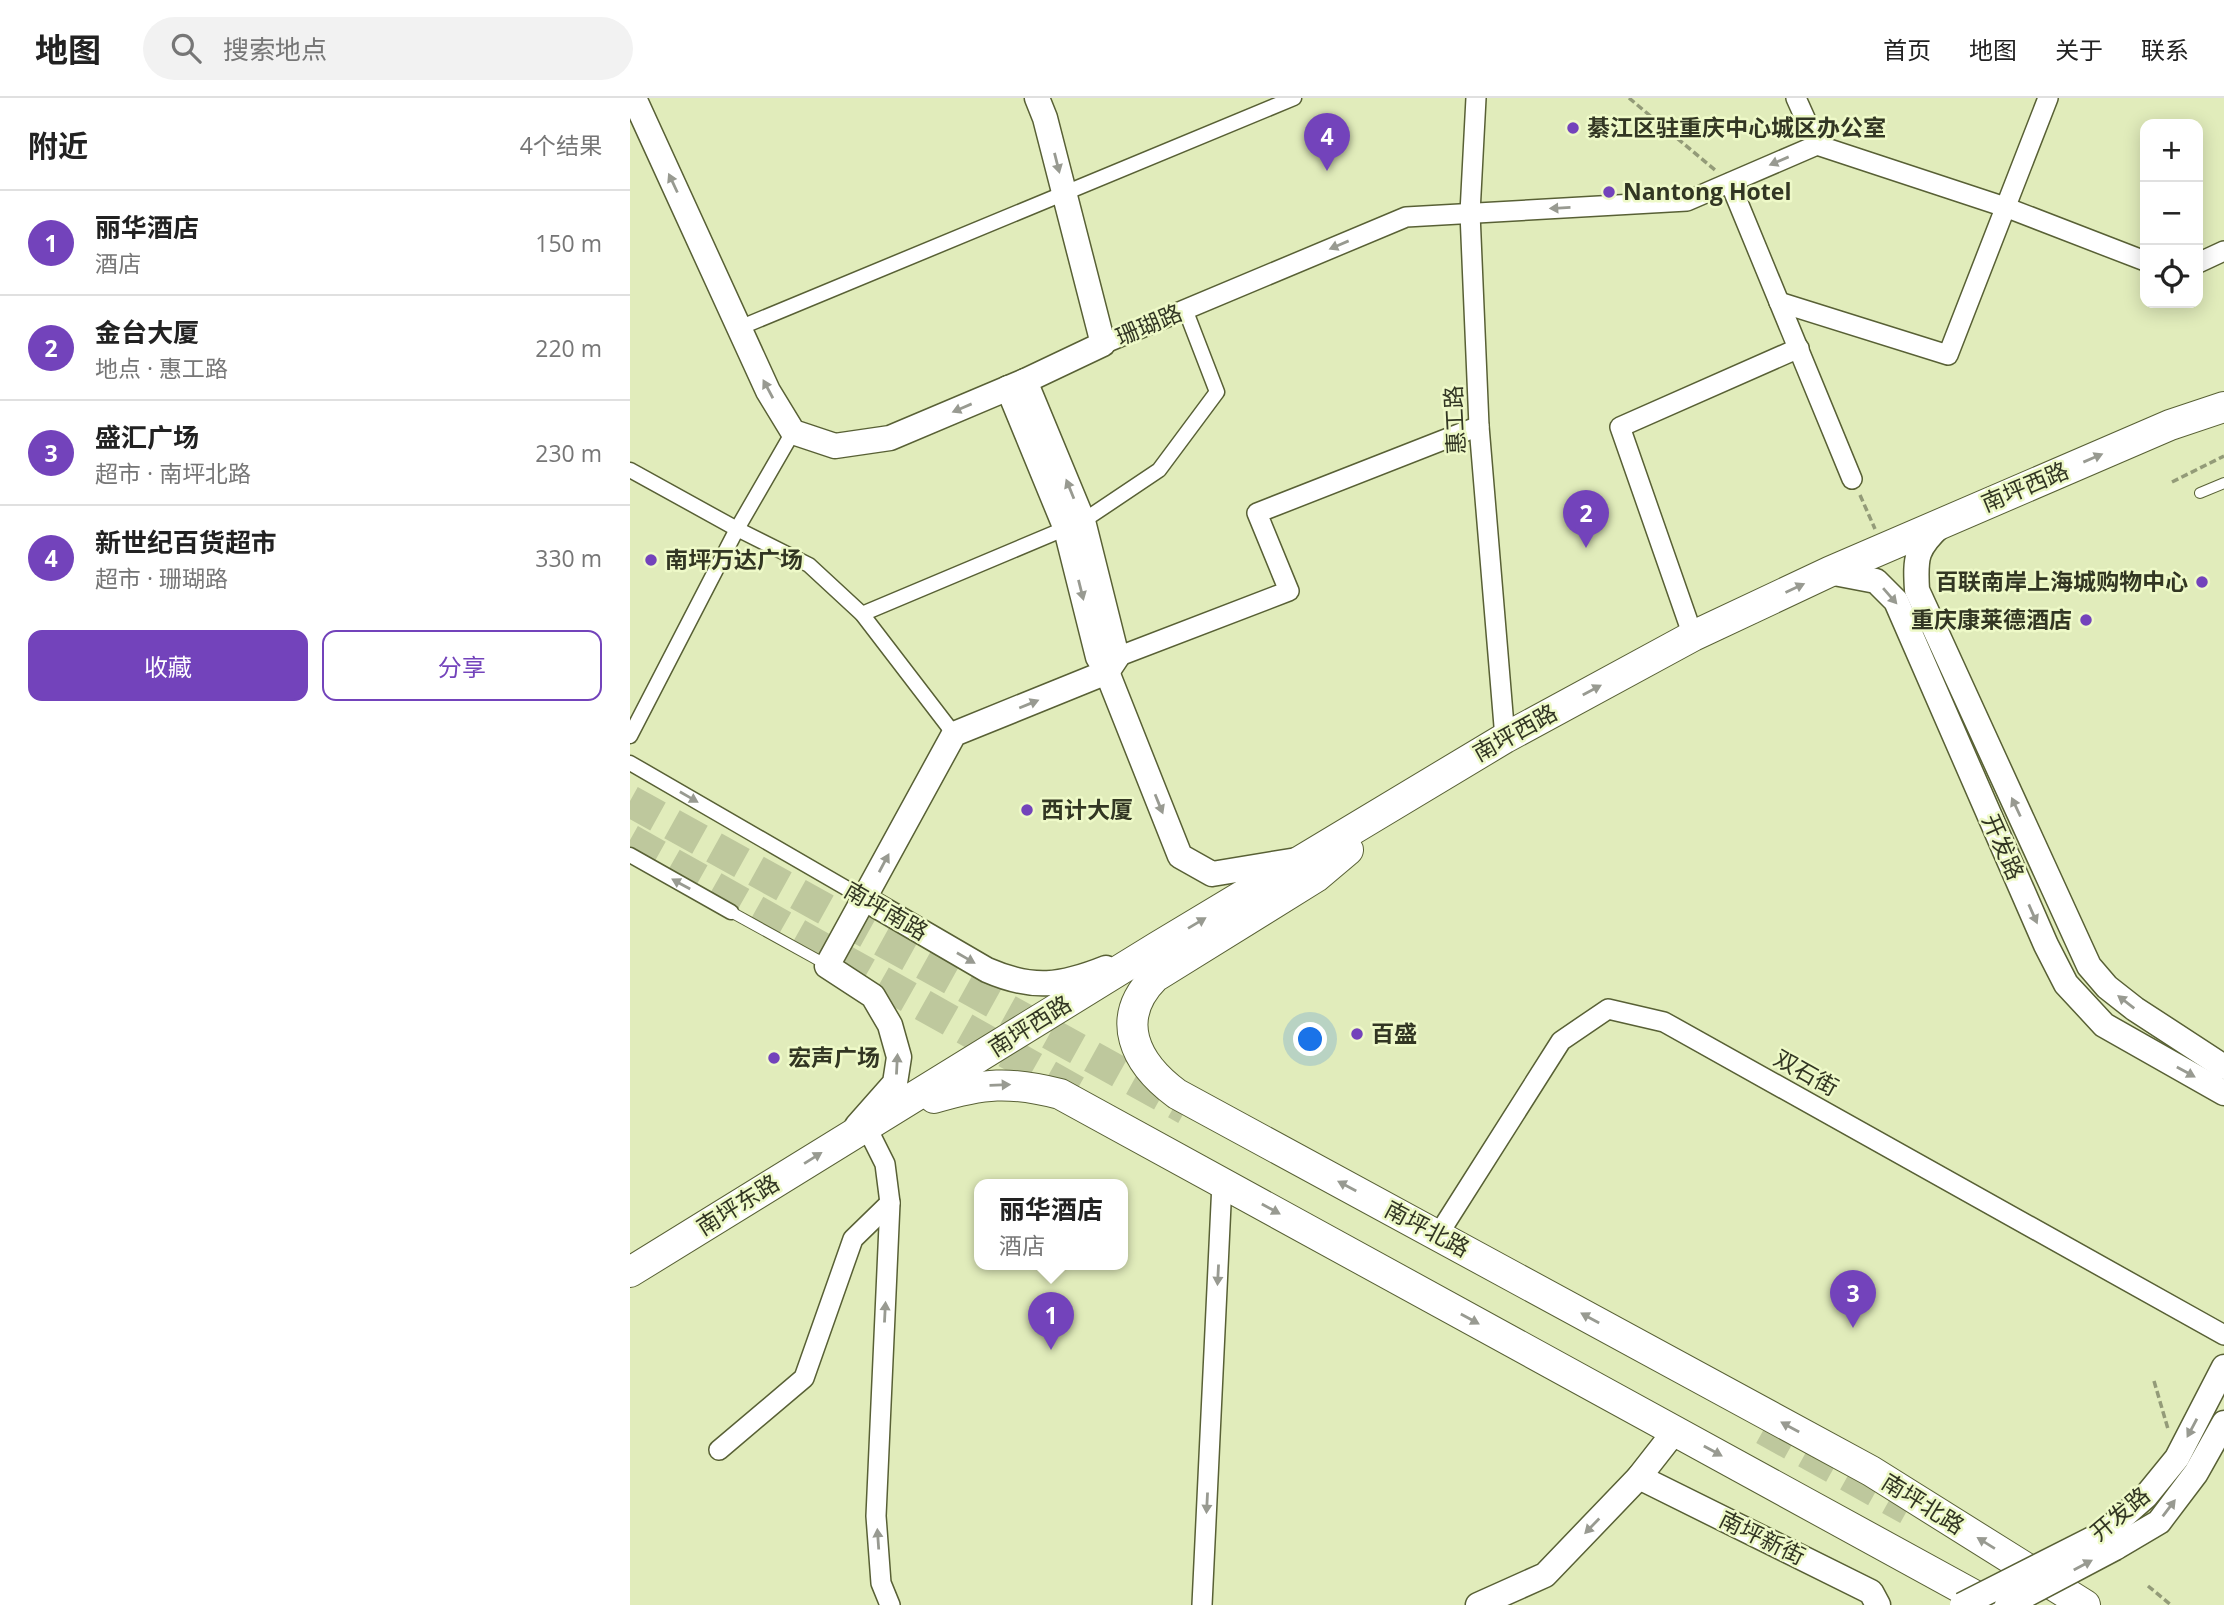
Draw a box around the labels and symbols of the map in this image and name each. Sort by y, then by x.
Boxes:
place label: 綦江区驻重庆中心城区办公室 [1587,111,1886,143]
pin: 4 [1304,113,1350,171]
marker: 綦江区驻重庆中心城区办公室 [1565,120,1581,136]
one-way arrow [1052,152,1063,174]
one-way arrow [1769,156,1790,167]
one-way arrow [667,173,679,193]
place label: Nantong Hotel [1623,175,1791,207]
marker: Nantong Hotel [1601,184,1617,200]
one-way arrow [1549,203,1571,214]
one-way arrow [1328,240,1349,251]
street label: 珊瑚路 [1111,296,1187,352]
one-way arrow [763,379,775,399]
street label: 惠工路 [1436,385,1472,455]
one-way arrow [952,402,972,414]
one-way arrow [2083,452,2104,463]
street label: 南坪西路 [1976,453,2073,519]
one-way arrow [1064,479,1075,500]
pin: 2 [1563,490,1609,548]
place label: 南坪万达广场 [665,543,803,575]
marker: 南坪万达广场 [643,552,659,568]
place label: 百联南岸上海城购物中心 [1935,565,2188,597]
marker: 百联南岸上海城购物中心 [2194,574,2210,590]
one-way arrow [1077,580,1087,601]
one-way arrow [1785,582,1805,594]
one-way arrow [1882,587,1898,605]
place label: 重庆康莱德酒店 [1911,603,2072,635]
marker: 重庆康莱德酒店 [2078,612,2094,628]
one-way arrow [1583,685,1603,697]
street label: 南坪西路 [1467,696,1563,768]
one-way arrow [1019,698,1040,709]
one-way arrow [679,791,699,803]
place label: 西计大厦 [1041,793,1133,825]
one-way arrow [1154,793,1165,814]
one-way arrow [2010,797,2022,817]
marker: 西计大厦 [1019,802,1035,818]
street label: 开发路 [1975,809,2033,885]
one-way arrow [878,853,890,873]
street label: 南坪南路 [839,873,934,947]
one-way arrow [671,878,690,890]
one-way arrow [2028,904,2039,925]
one-way arrow [1187,917,1206,929]
one-way arrow [957,952,976,964]
street label: 南坪西路 [982,987,1077,1063]
one-way arrow [2118,995,2136,1010]
place label: 百盛 [1371,1017,1417,1049]
your location [1293,1022,1327,1056]
marker: 百盛 [1349,1026,1365,1042]
place label: 宏声广场 [788,1041,880,1073]
street label: 双石街 [1769,1041,1844,1103]
marker: 宏声广场 [766,1050,782,1066]
one-way arrow [891,1053,902,1075]
one-way arrow [2177,1066,2196,1078]
one-way arrow [989,1079,1011,1090]
one-way arrow [803,1152,822,1165]
street label: 南坪东路 [690,1166,785,1242]
one-way arrow [1337,1180,1357,1192]
street label: 南坪北路 [1379,1192,1476,1264]
one-way arrow [1261,1203,1280,1215]
one-way arrow [1212,1265,1223,1287]
pin: 3 [1830,1270,1876,1328]
pin: 1 [1028,1292,1074,1350]
one-way arrow [880,1300,891,1322]
one-way arrow [1580,1312,1600,1324]
one-way arrow [1460,1313,1480,1324]
one-way arrow [2187,1418,2198,1438]
one-way arrow [1780,1421,1800,1433]
one-way arrow [1703,1445,1723,1457]
street label: 南坪北路 [1876,1465,1971,1541]
street label: 开发路 [2083,1479,2156,1548]
one-way arrow [1201,1492,1212,1514]
one-way arrow [2162,1499,2176,1517]
street label: 南坪新街 [1714,1503,1811,1572]
one-way arrow [1585,1517,1601,1534]
one-way arrow [872,1528,883,1550]
one-way arrow [1976,1536,1995,1549]
one-way arrow [2073,1559,2093,1571]

